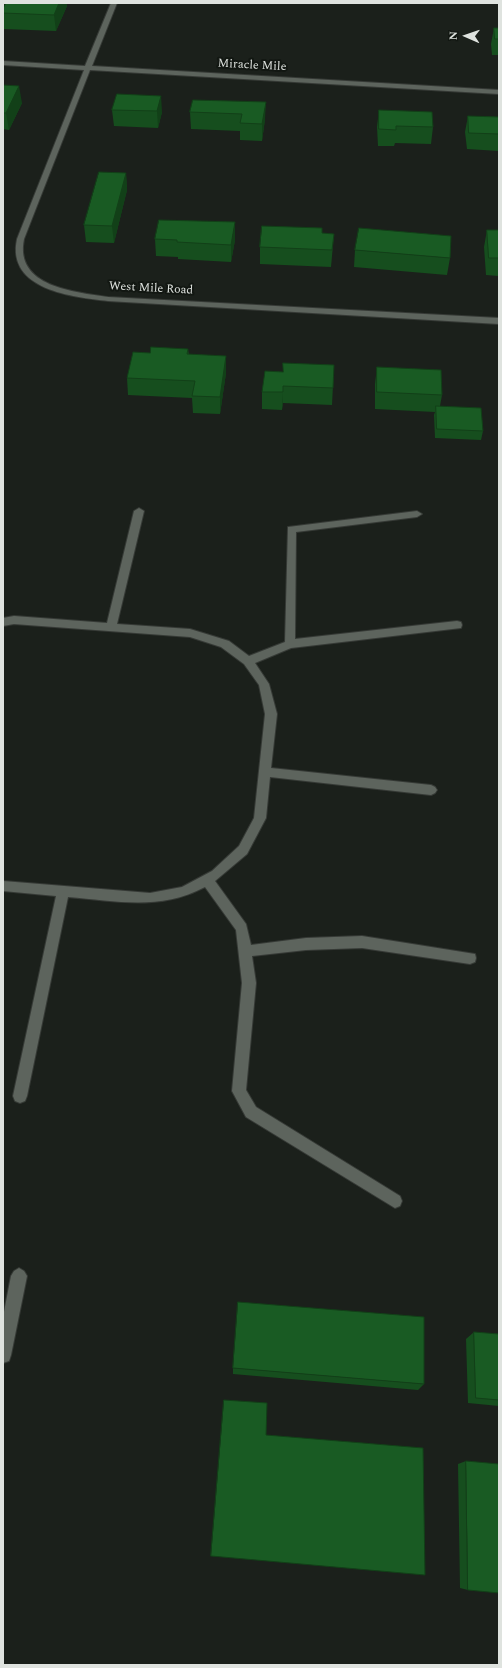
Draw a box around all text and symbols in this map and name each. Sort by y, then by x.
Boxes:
north arrow [446,16,486,56]
text: N [445,31,462,40]
street label: Miracle Mile [217,57,287,75]
street label: West Mile Road [109,280,193,298]

